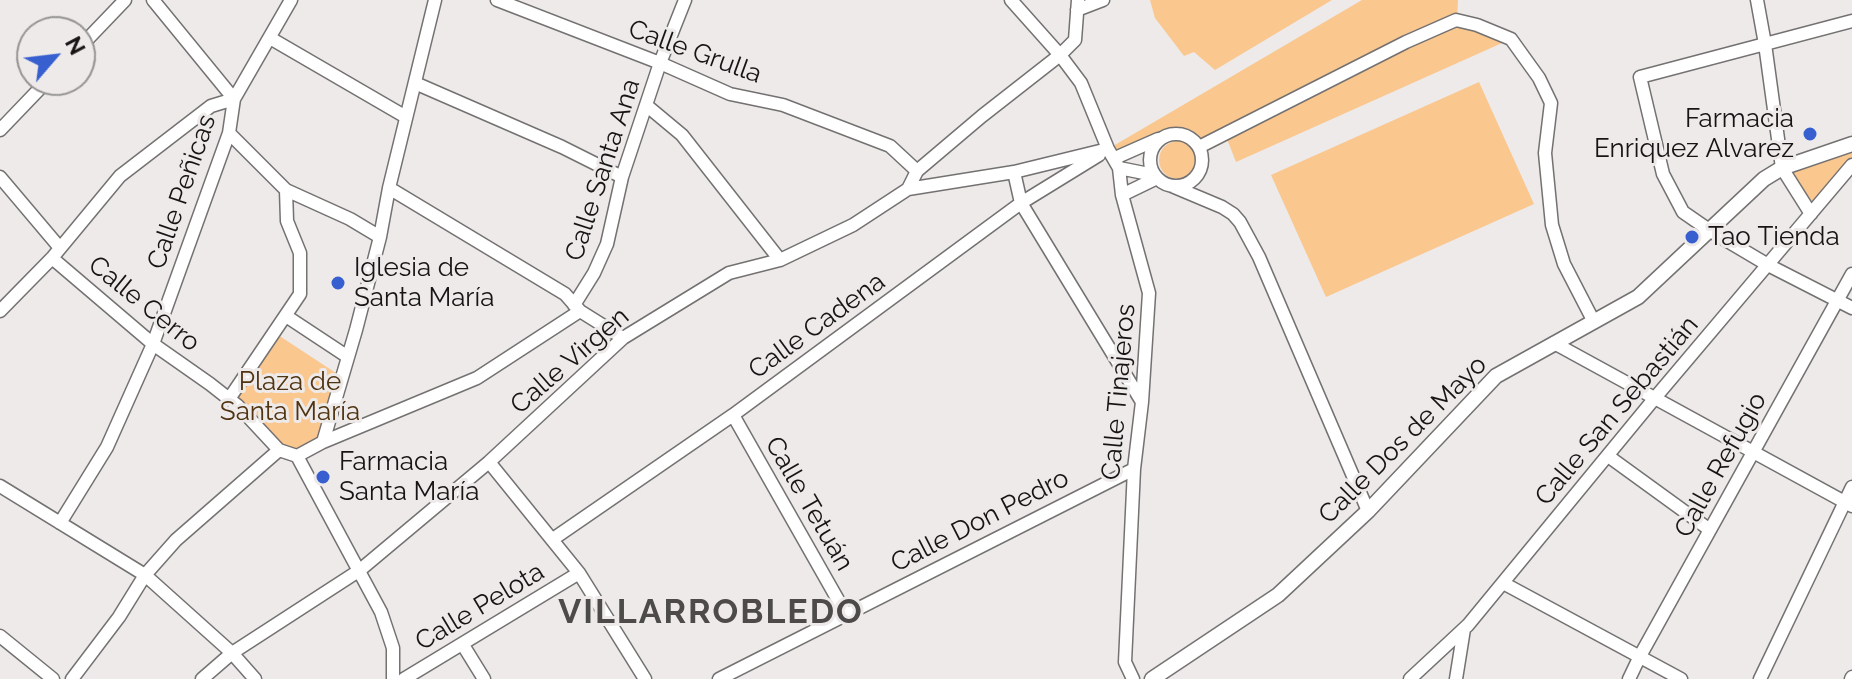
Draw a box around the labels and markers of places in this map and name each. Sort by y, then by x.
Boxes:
place label: Farmacia Enriquez Alvarez [1594,103,1794,164]
marker: Farmacia Enriquez Alvarez [1801,125,1819,143]
place label: Tao Tienda [1708,221,1840,253]
marker: Tao Tienda [1683,228,1701,246]
place label: Iglesia de Santa María [354,252,494,314]
marker: Iglesia de Santa María [329,274,347,292]
place label: Farmacia Santa María [339,446,479,508]
marker: Farmacia Santa María [314,468,332,486]

